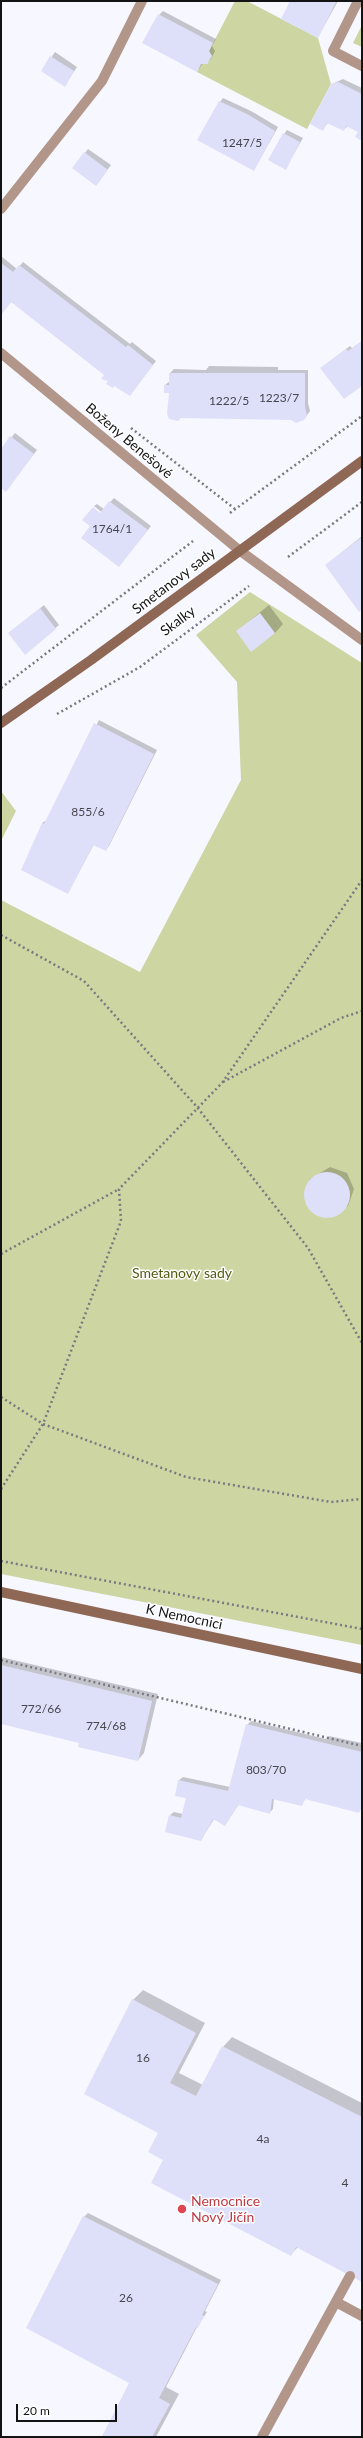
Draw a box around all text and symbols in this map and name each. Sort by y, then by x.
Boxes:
house number: 1247/5 [222,136,262,150]
house number: 1223/7 [259,391,299,405]
house number: 1222/5 [209,394,249,408]
street label: Boženy Benešové [82,400,176,482]
house number: 1764/1 [92,522,132,536]
street label: Smetanovy sady [129,544,219,618]
street label: Skalky [157,603,199,639]
house number: 855/6 [71,805,105,819]
park label: Smetanovy sady [132,1265,232,1281]
street label: K Nemocnici [144,1601,224,1633]
house number: 772/66 [21,1702,61,1716]
house number: 774/68 [86,1719,126,1733]
house number: 803/70 [246,1763,286,1777]
house number: 16 [136,2051,150,2065]
house number: 4a [257,2132,269,2146]
house number: 4 [342,2176,348,2190]
place label: Nemocnice Nový Jičín [191,2193,260,2226]
marker: Nemocnice Nový Jičín [176,2203,188,2215]
house number: 26 [119,2291,133,2305]
scale bar [18,2396,119,2422]
text: 20 m [23,2403,50,2418]

